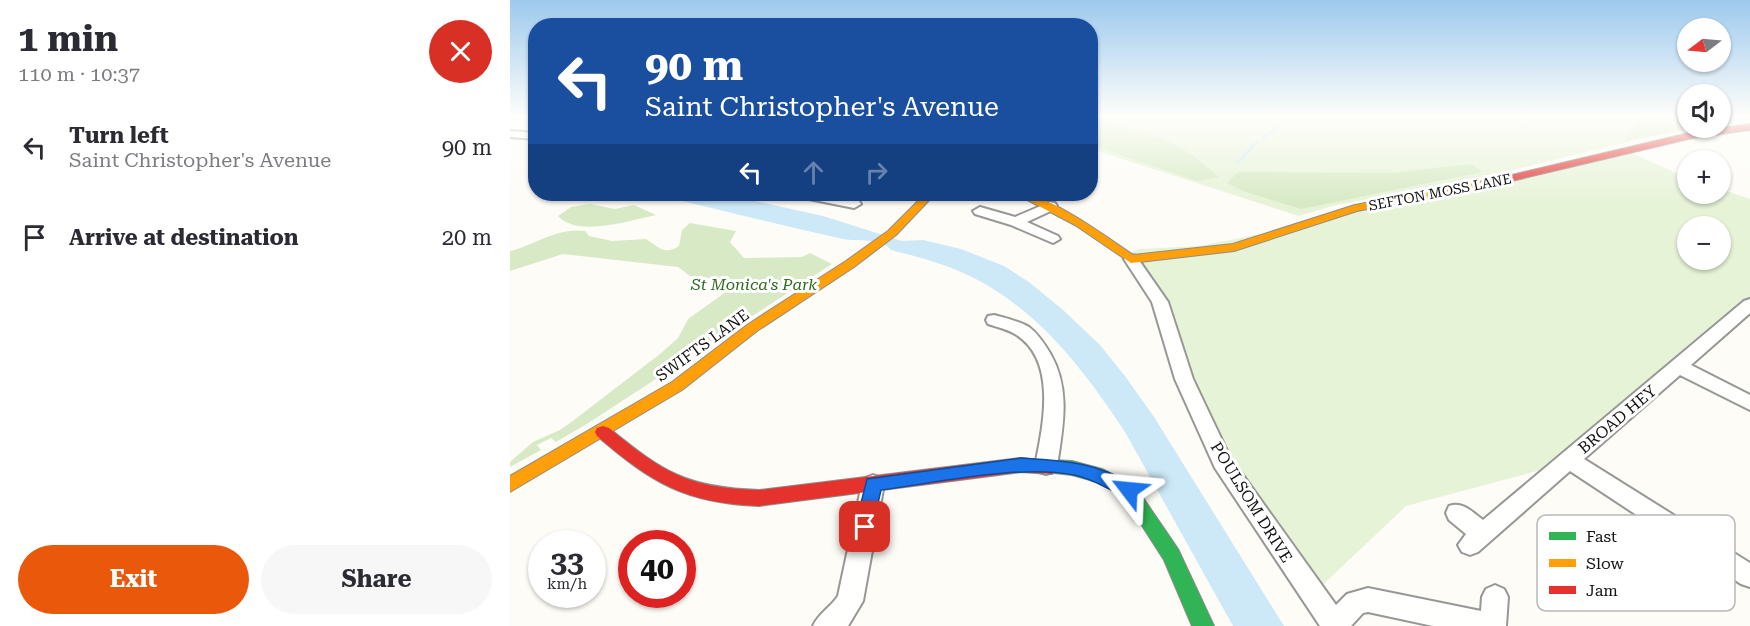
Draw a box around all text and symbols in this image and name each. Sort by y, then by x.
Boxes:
text: 1 min [18,18,118,60]
north arrow [1677,18,1731,72]
map controls [1677,18,1731,270]
button: close [429,20,492,83]
text: 90 m [645,41,743,90]
icon: left [546,42,624,120]
text: 110 m · 10:37 [18,62,140,86]
button: sound [1677,84,1731,138]
text: Saint Christopher's Avenue [645,91,999,123]
text: Turn left [69,123,169,148]
icon: left [18,131,51,164]
text: 90 m [442,135,492,160]
text: Saint Christopher's Avenue [69,148,331,172]
button: + [1677,150,1731,204]
icon: left [734,156,767,189]
icon: ahead [797,156,830,189]
icon: right [860,156,893,189]
street label: SEFTON MOSS LANE [1367,170,1513,214]
button: − [1677,216,1731,270]
icon: arrive [18,221,51,254]
text: Arrive at destination [69,225,298,250]
text: 20 m [442,225,492,250]
park label: St Monica's Park [690,275,817,294]
street label: SWIFTS LANE [652,305,753,386]
street label: BROAD HEY [1574,381,1660,458]
street label: POULSOM DRIVE [1207,438,1296,566]
position arrow [1097,458,1161,522]
pin [839,501,890,552]
icon: arrive [848,510,881,543]
legend [1537,515,1735,611]
text: Fast [1586,527,1617,546]
speed limit sign: 40 [618,530,696,608]
text: 33 [550,544,584,579]
button: Exit [18,545,249,614]
button: Share [261,545,492,614]
text: Slow [1586,554,1624,573]
text: km/h [547,575,587,593]
text: Jam [1586,581,1618,600]

